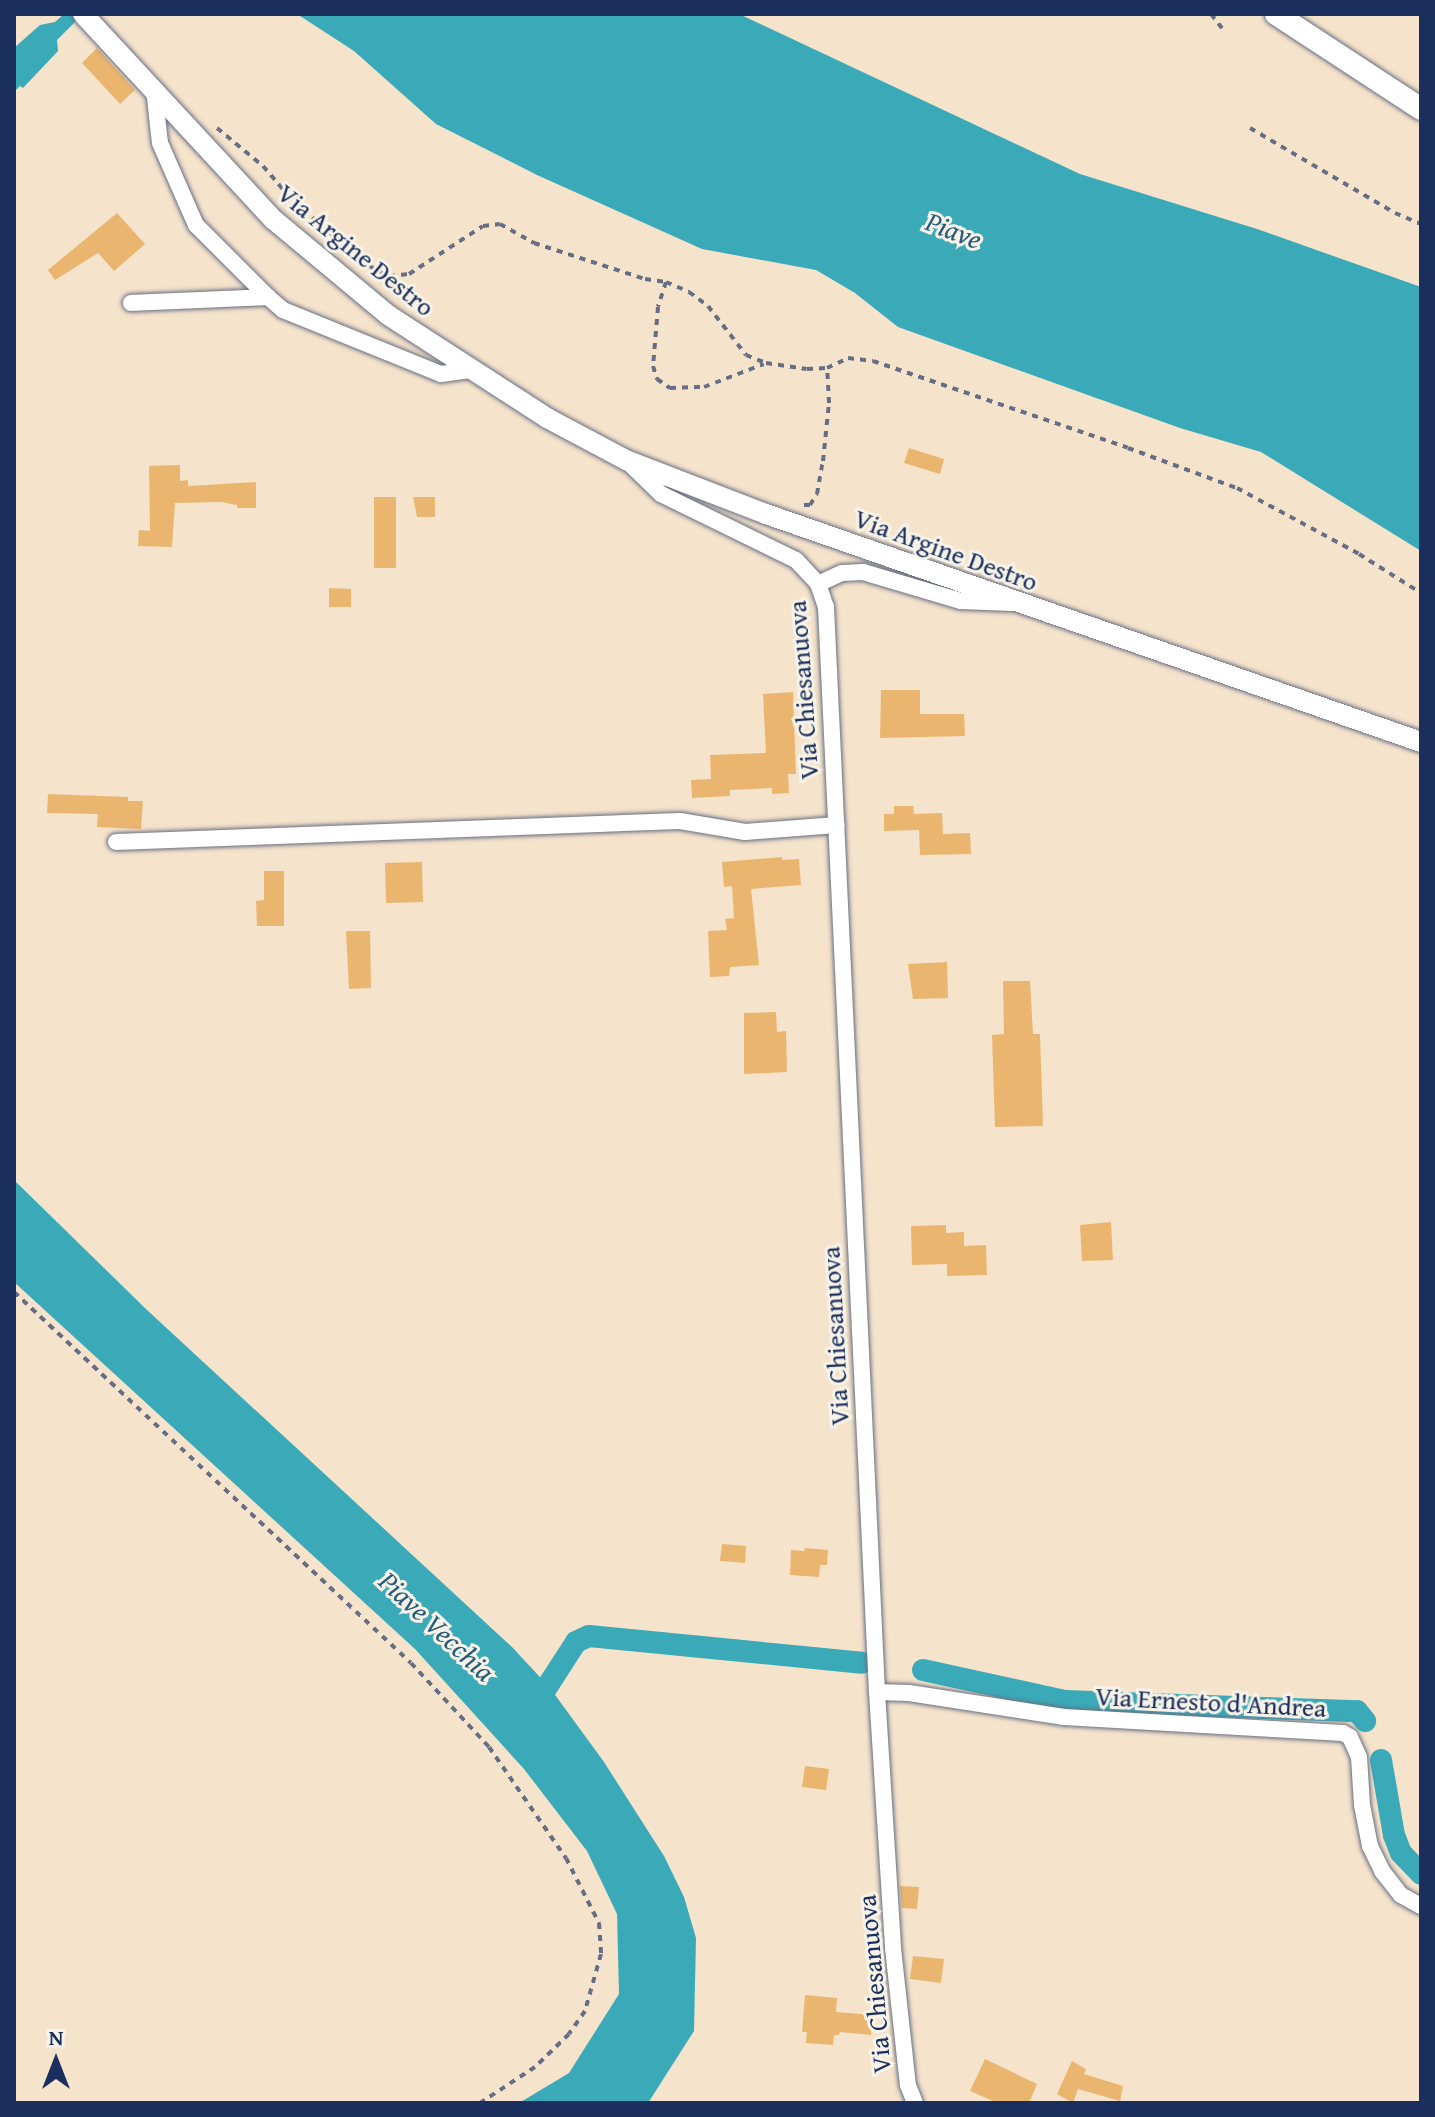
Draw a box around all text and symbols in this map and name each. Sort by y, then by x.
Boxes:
street label: Via Argine Destro [271,177,441,323]
water label: Piave [921,204,987,256]
street label: Via Argine Destro [850,502,1042,598]
street label: Via Chiesanuova [781,599,825,781]
street label: Via Chiesanuova [815,1246,855,1426]
water label: Piave Vecchia [372,1564,502,1688]
street label: Via Ernesto d'Andrea [1095,1680,1327,1724]
street label: Via Chiesanuova [851,1893,897,2075]
north arrow [16,2021,96,2101]
text: N [49,2021,63,2053]

